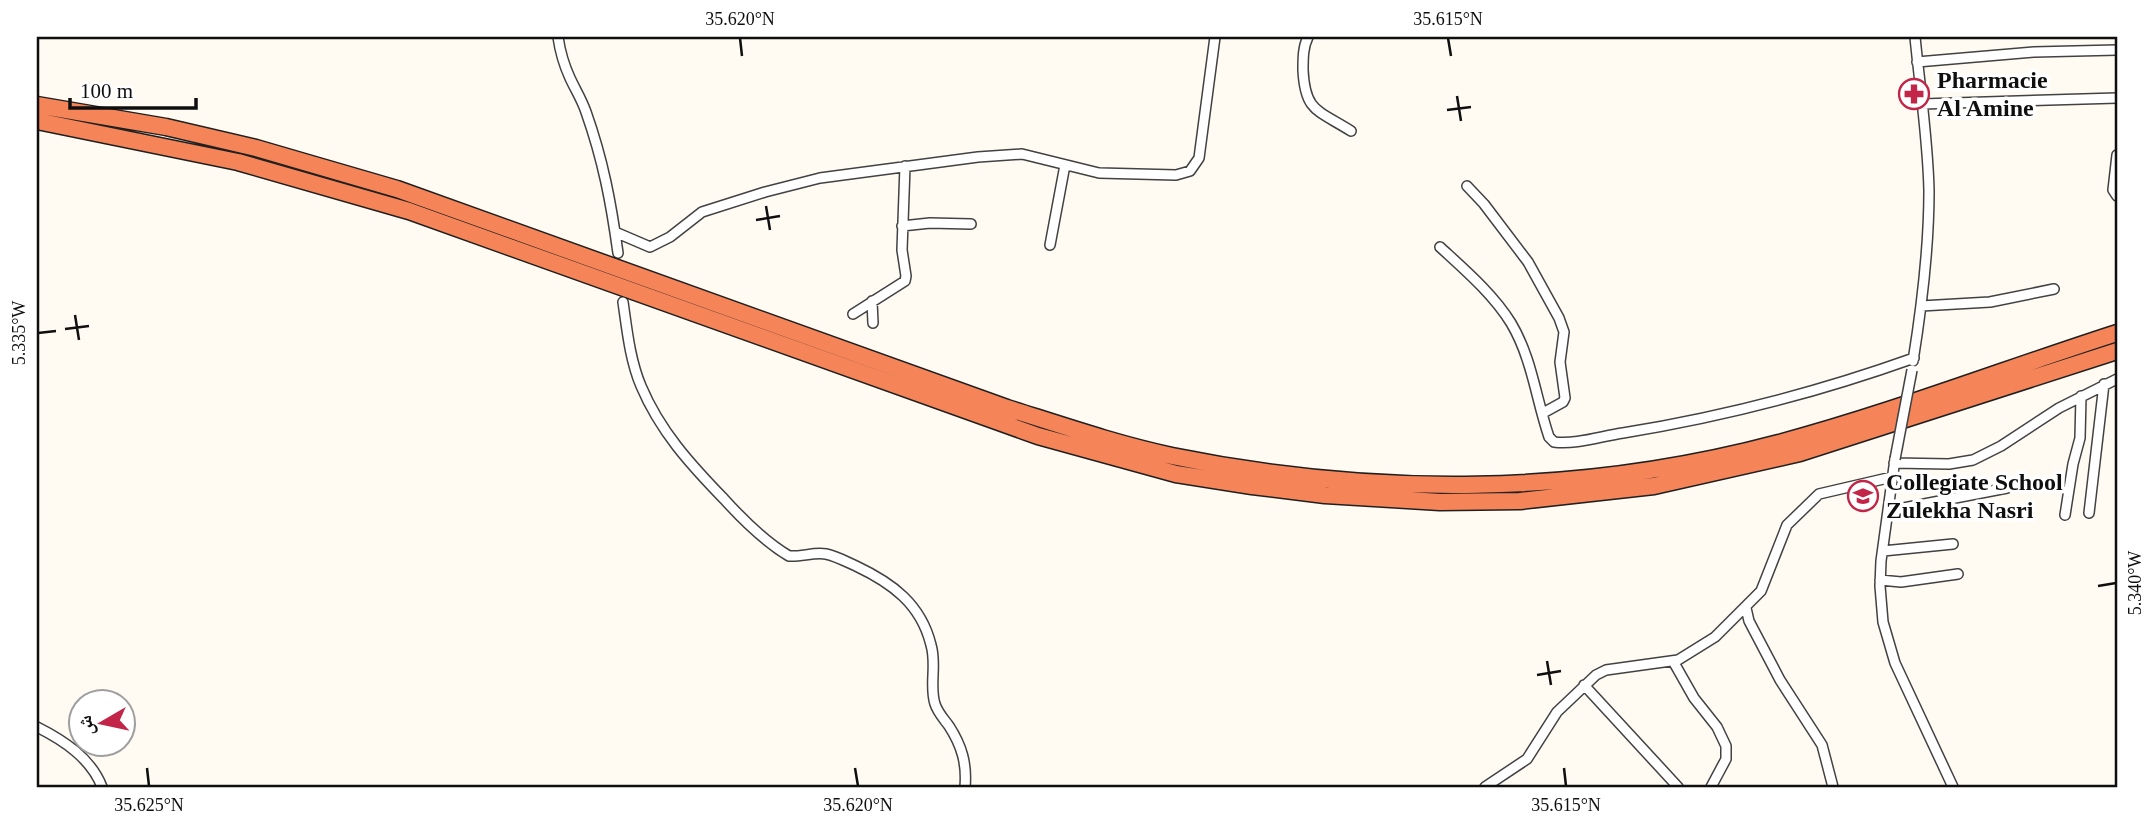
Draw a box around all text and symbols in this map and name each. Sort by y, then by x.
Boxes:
text: 35.620°N [705,9,775,29]
text: 35.615°N [1413,9,1483,29]
scale bar [70,66,196,110]
place label: Pharmacie Al Amine [1937,67,2048,121]
pharmacy icon: Pharmacie Al Amine [1897,77,1931,111]
text: 100 m [80,79,133,103]
text: 5.335°W [9,301,29,365]
place label: Collegiate School Zulekha Nasri [1886,469,2063,523]
school or university icon: Collegiate School Zulekha Nasri [1846,479,1880,513]
text: 5.340°W [2125,551,2145,615]
north arrow [66,688,136,758]
text: ش [74,714,99,737]
text: 35.625°N [114,795,184,815]
text: 35.620°N [823,795,893,815]
text: 35.615°N [1531,795,1601,815]

